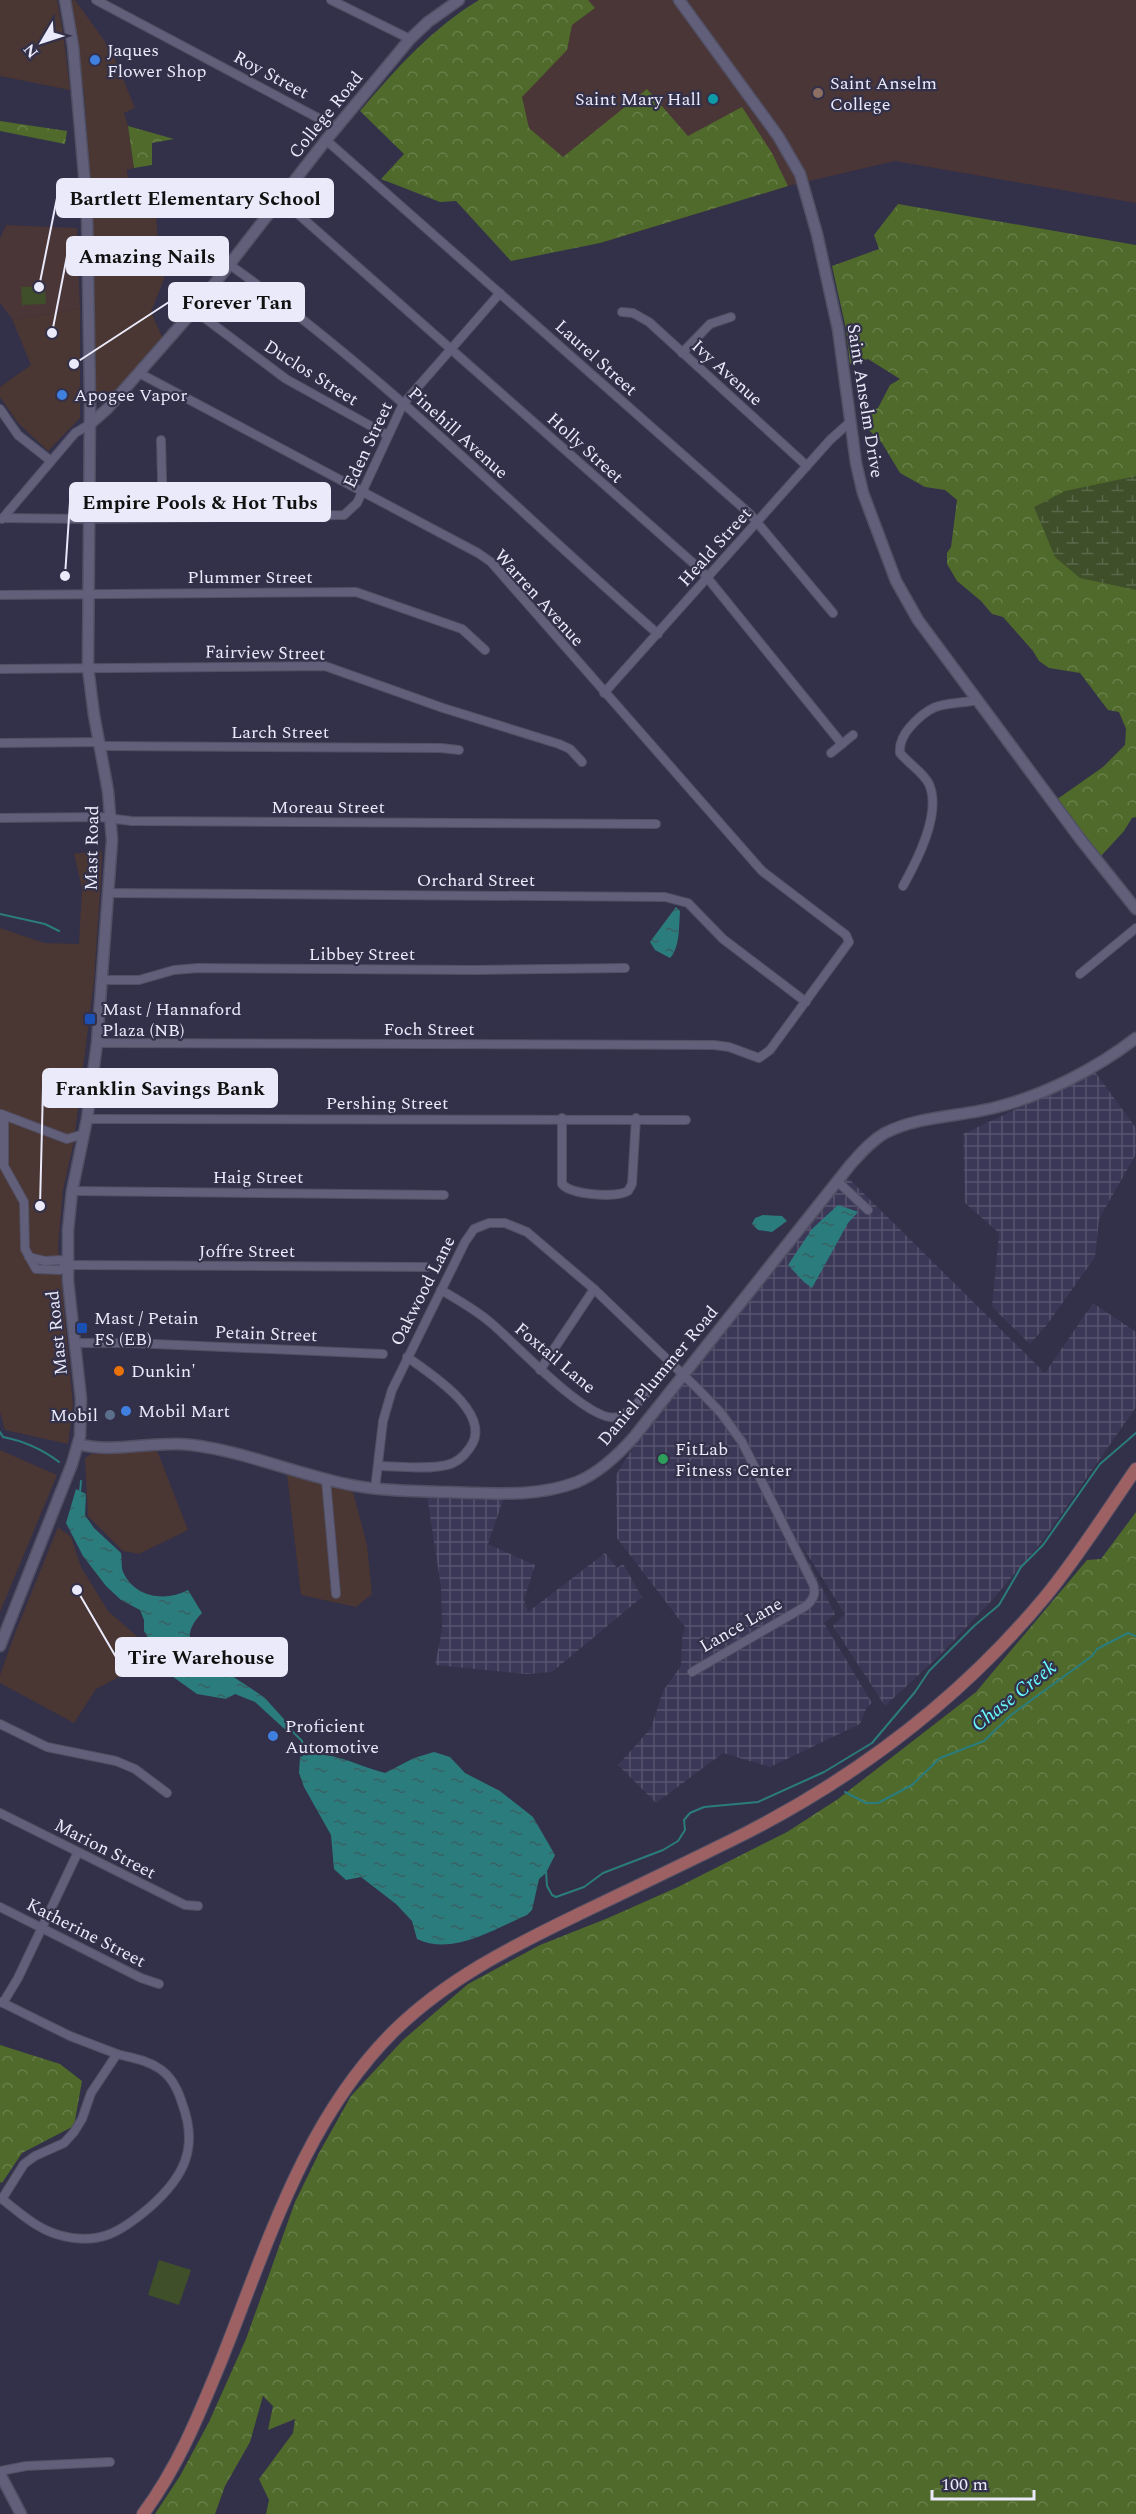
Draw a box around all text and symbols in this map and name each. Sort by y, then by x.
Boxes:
north arrow [12,12,72,72]
place label: Jaques Flower Shop [107,37,207,85]
text: N [18,38,45,63]
street label: Roy Street [228,44,314,106]
marker: Jaques Flower Shop [88,53,102,67]
street label: College Road [282,66,370,164]
place label: Saint Anselm College [830,70,937,118]
place label: Saint Mary Hall [575,86,701,113]
marker: Saint Anselm College [811,86,825,100]
marker: Saint Mary Hall [706,92,720,106]
callout: Bartlett Elementary School [57,179,333,217]
text: Bartlett Elementary School [69,184,321,214]
callout: Amazing Nails [67,237,228,275]
text: Amazing Nails [79,242,215,272]
callout: Forever Tan [169,283,304,321]
text: Forever Tan [182,288,292,318]
street label: Laurel Street [549,313,643,403]
street label: Saint Anselm Drive [840,322,890,480]
street label: Duclos Street [258,333,364,413]
street label: Ivy Avenue [685,333,769,413]
street label: Pinehill Avenue [402,381,514,485]
place label: Apogee Vapor [74,382,187,409]
marker: Apogee Vapor [55,388,69,402]
street label: Eden Street [336,397,400,493]
street label: Holly Street [541,406,629,490]
callout: Empire Pools & Hot Tubs [70,483,330,521]
text: Empire Pools & Hot Tubs [82,488,318,518]
street label: Heald Street [672,501,758,593]
street label: Warren Avenue [488,543,590,653]
street label: Plummer Street [187,564,313,591]
street label: Fairview Street [205,638,325,668]
street label: Larch Street [231,719,329,746]
street label: Moreau Street [271,794,385,821]
street label: Mast Road [78,805,106,891]
street label: Orchard Street [417,867,535,894]
street label: Libbey Street [309,941,415,968]
place label: Mast / Hannaford Plaza (NB) [102,996,241,1044]
marker: Mast / Hannaford Plaza (NB) [83,1012,97,1026]
street label: Foch Street [383,1016,475,1043]
callout: Franklin Savings Bank [43,1069,277,1107]
text: Franklin Savings Bank [55,1074,265,1104]
street label: Pershing Street [326,1090,448,1117]
street label: Haig Street [213,1164,303,1191]
street label: Oakwood Lane [384,1231,462,1351]
street label: Joffre Street [199,1238,295,1265]
street label: Mast Road [39,1289,75,1377]
street label: Daniel Plummer Road [591,1300,725,1452]
place label: Mast / Petain FS (EB) [94,1305,199,1353]
street label: Foxtail Lane [508,1316,602,1400]
street label: Petain Street [214,1319,318,1349]
marker: Mast / Petain FS (EB) [75,1321,89,1335]
place label: Dunkin' [131,1358,196,1385]
marker: Dunkin' [112,1364,126,1378]
place label: Mobil Mart [138,1398,230,1425]
place label: Mobil [50,1402,98,1429]
marker: Mobil Mart [119,1404,133,1418]
marker: Mobil [103,1408,117,1422]
place label: FitLab Fitness Center [675,1436,792,1484]
marker: FitLab Fitness Center [656,1452,670,1466]
street label: Lance Lane [694,1590,788,1660]
callout: Tire Warehouse [116,1638,287,1676]
text: Tire Warehouse [128,1643,274,1673]
water label: Chase Creek [965,1653,1064,1739]
place label: Proficient Automotive [285,1713,379,1761]
marker: Proficient Automotive [266,1729,280,1743]
street label: Marion Street [50,1812,160,1886]
street label: Katherine Street [22,1891,150,1975]
scale bar [932,2463,1034,2501]
text: 100 m [941,2471,988,2498]

